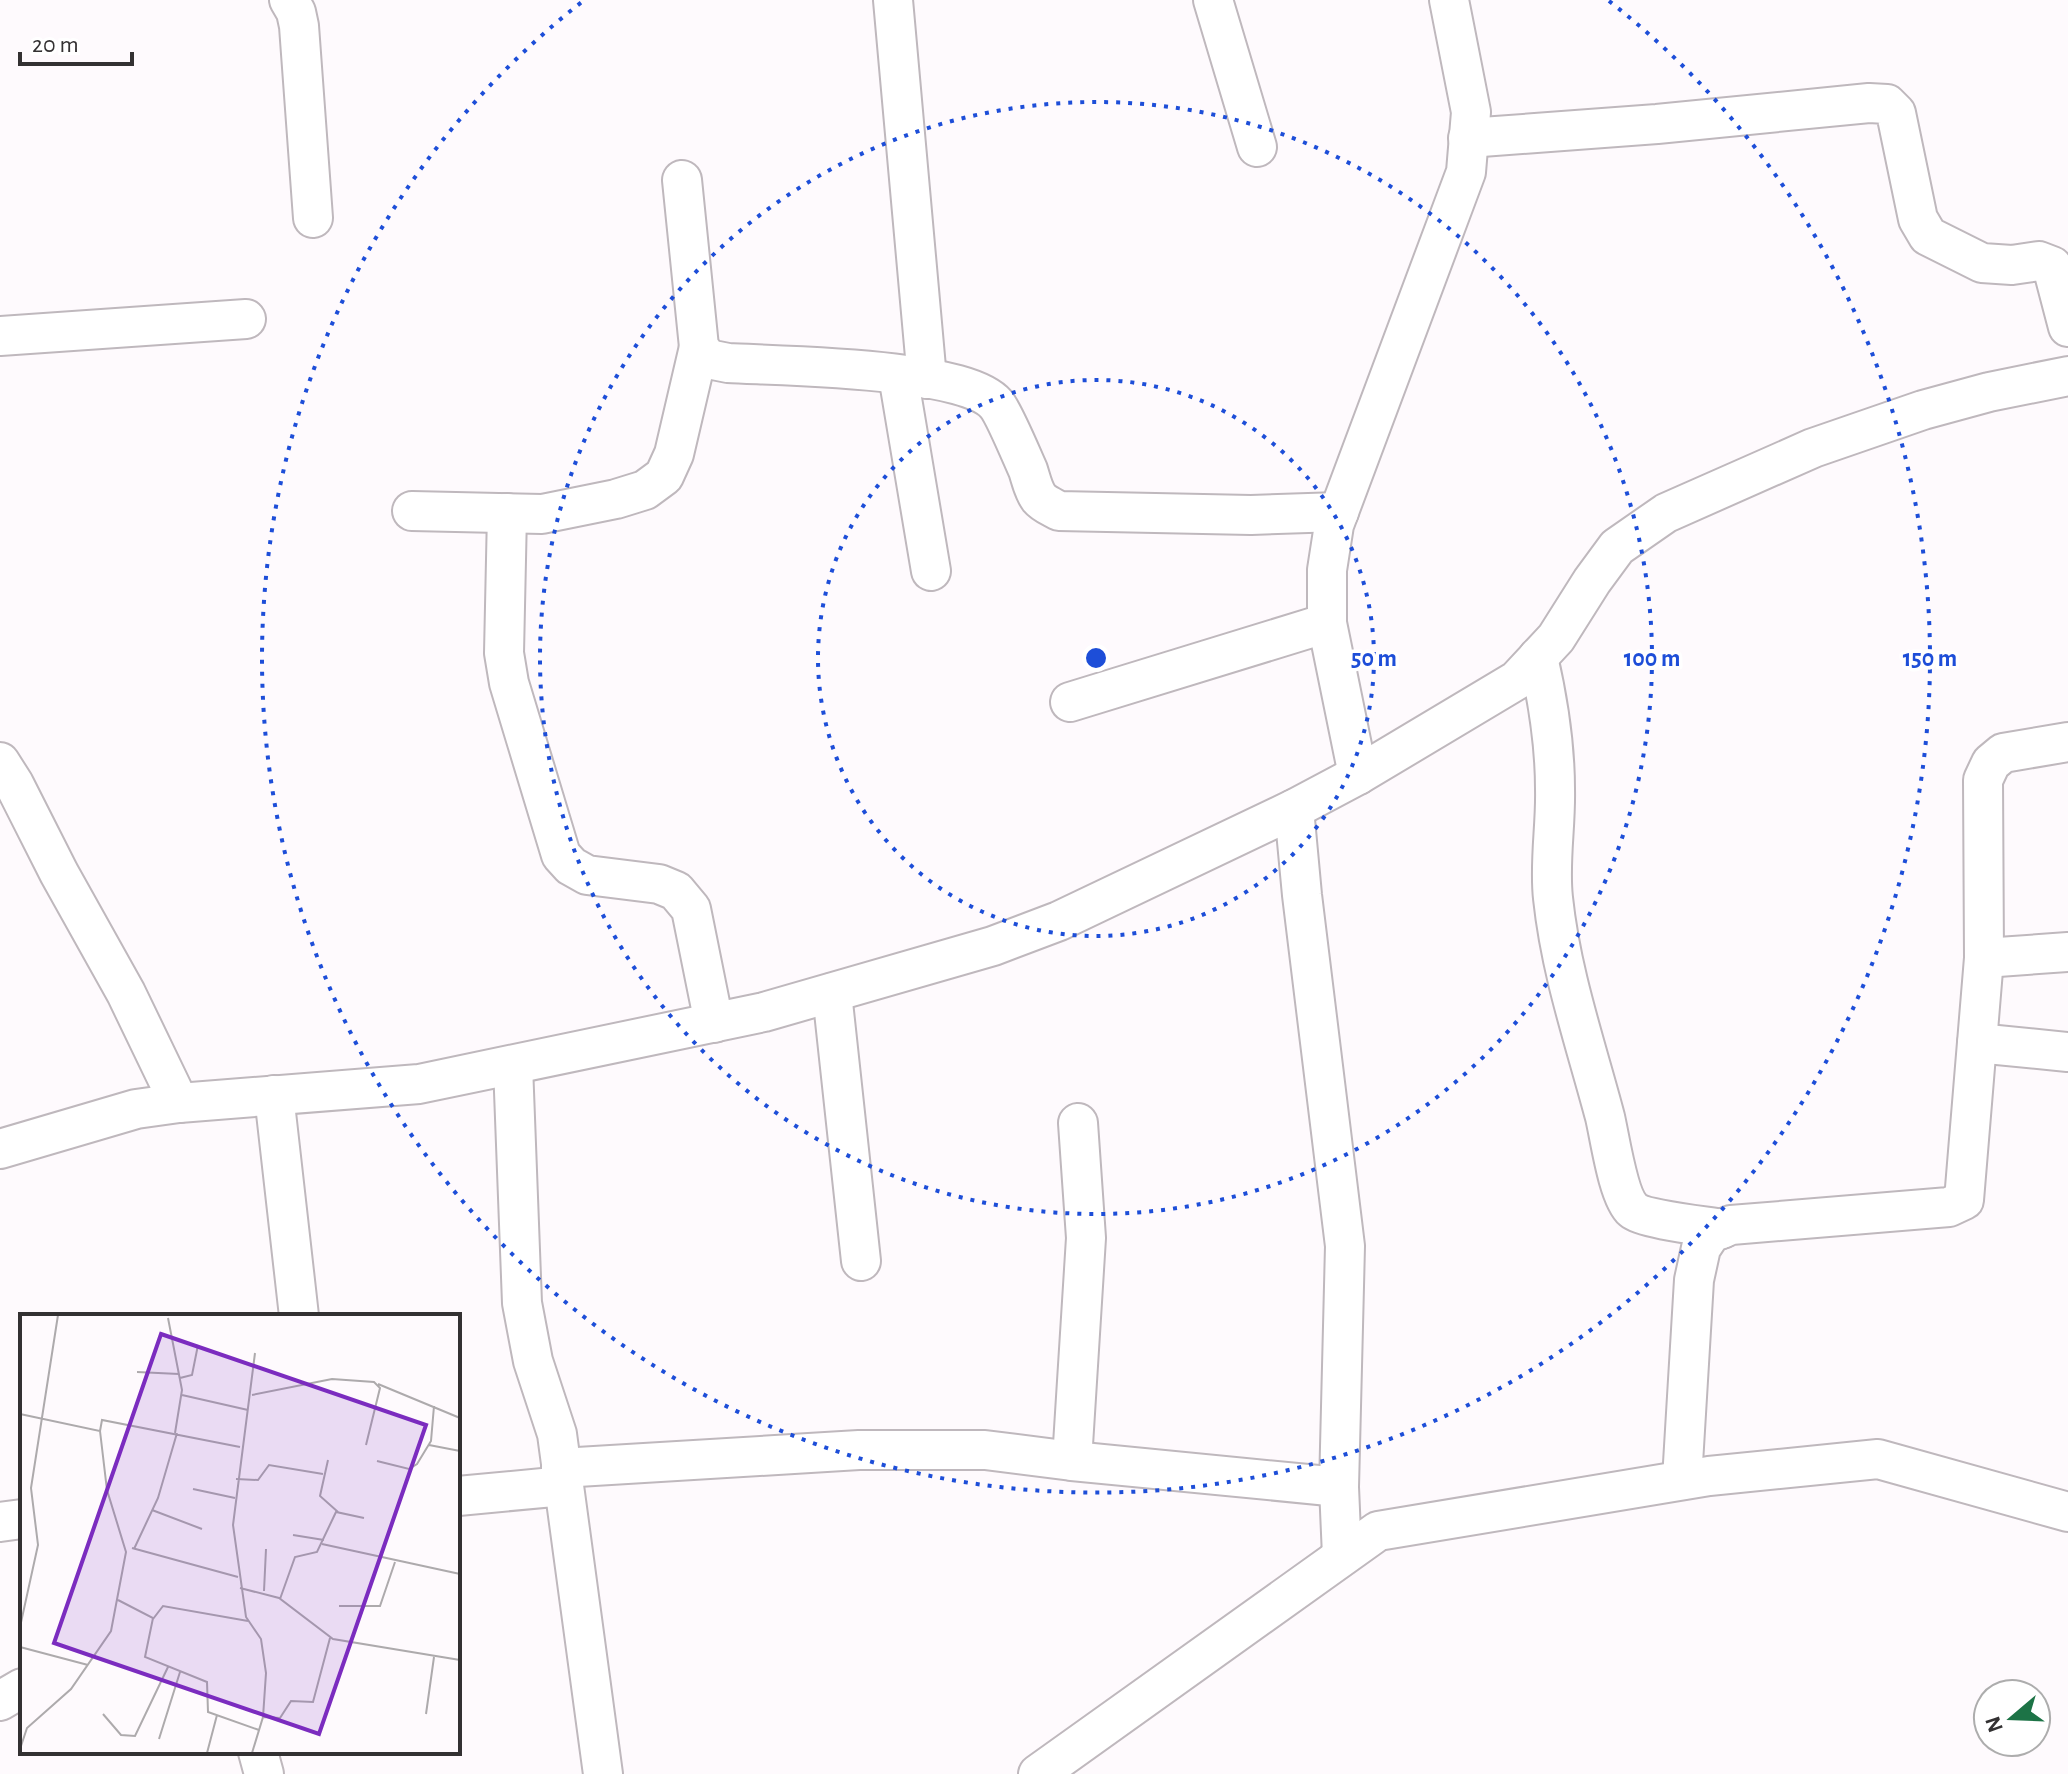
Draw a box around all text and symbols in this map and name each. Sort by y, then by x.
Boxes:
scale bar [20,16,132,66]
text: 20 m [32,33,79,57]
centre of rings [1082,644,1110,672]
text: 50 m [1351,647,1397,671]
text: 100 m [1624,647,1680,671]
text: 150 m [1903,647,1957,671]
inset map [20,1314,460,1754]
north arrow [1972,1678,2052,1758]
text: N [1981,1713,2007,1735]

